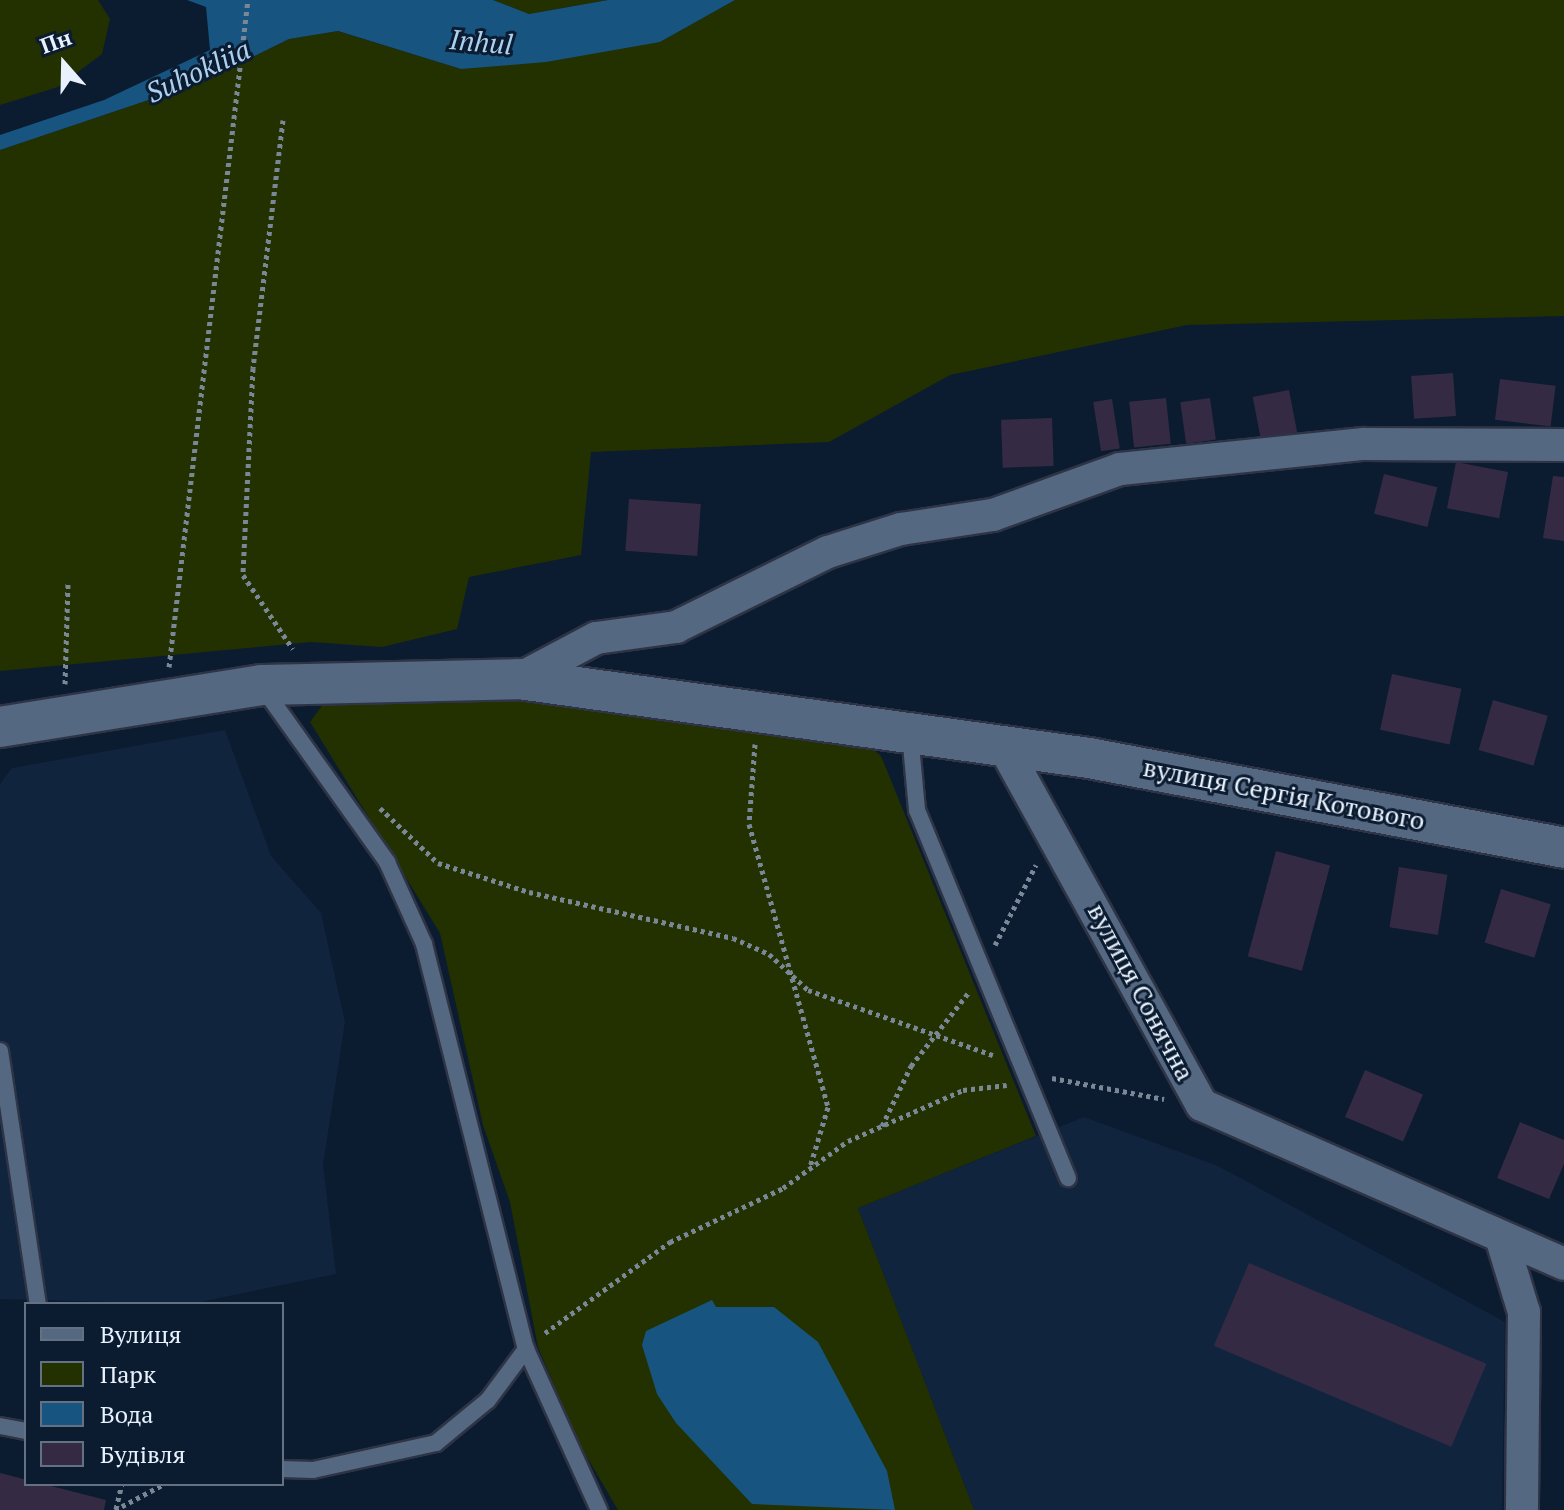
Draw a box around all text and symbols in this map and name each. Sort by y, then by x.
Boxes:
text: Пн [36,22,75,60]
water label: Inhul [448,23,514,61]
north arrow [24,24,104,104]
water label: Suhokliia [141,32,255,110]
street label: вулиця Сергія Котового [1141,751,1427,837]
street label: вулиця Сонячна [1081,898,1201,1086]
legend [24,1302,284,1486]
text: Вулиця [100,1318,182,1350]
text: Парк [100,1358,156,1390]
text: Вода [100,1398,153,1430]
text: Будівля [100,1438,185,1470]

